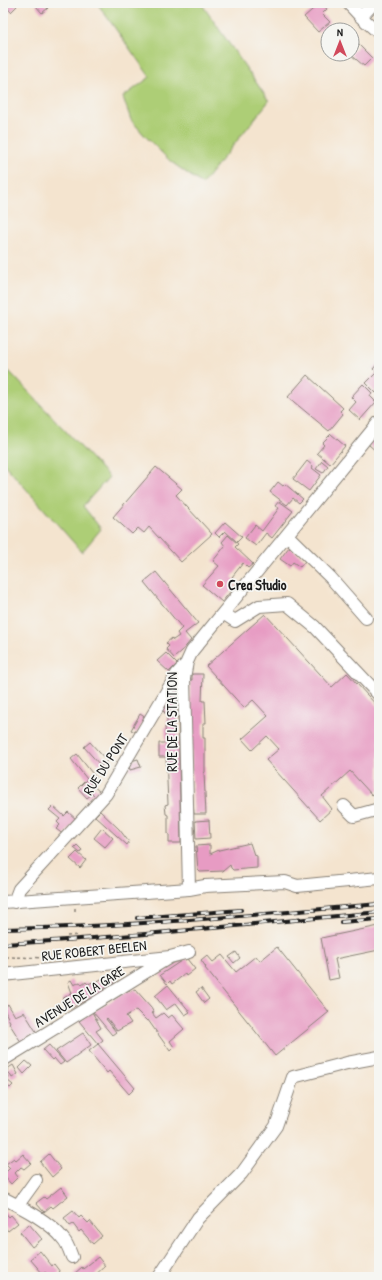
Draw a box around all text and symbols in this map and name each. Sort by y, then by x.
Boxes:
north arrow [320,22,360,62]
text: N [337,25,343,39]
place label: Crea Studio [228,575,287,594]
marker: Crea Studio [215,579,225,589]
street label: RUE DE LA STATION [162,672,181,772]
street label: RUE DU PONT [78,729,132,798]
street label: RUE ROBERT BEELEN [41,935,147,965]
street label: AVENUE DE LA GARE [30,961,128,1031]

